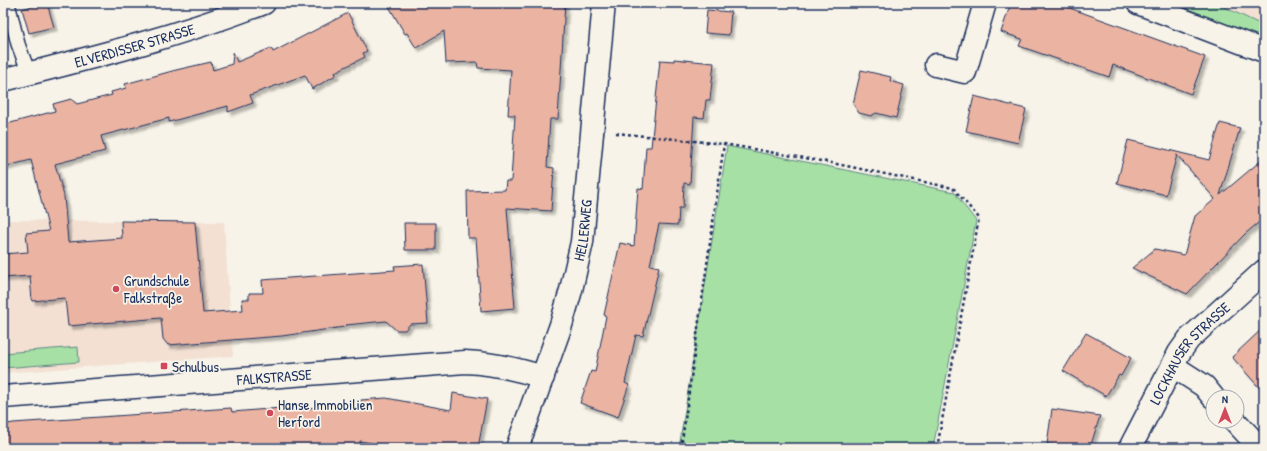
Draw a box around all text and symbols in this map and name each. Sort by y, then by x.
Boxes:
street label: ELVERDISSER STRASSE [72,18,197,72]
street label: HELLERWEG [568,198,596,263]
place label: Grundschule Falkstraße [123,270,189,308]
marker: Grundschule Falkstraße [111,284,121,294]
street label: LOCKHAUSER STRASSE [1144,296,1234,408]
place label: Schulbus [172,356,219,377]
marker: Schulbus [159,361,169,371]
street label: FALKSTRASSE [235,363,313,390]
north arrow [1205,389,1245,429]
text: N [1222,392,1228,406]
place label: Hanse Immobilien Herford [278,394,373,432]
marker: Hanse Immobilien Herford [265,408,275,418]

